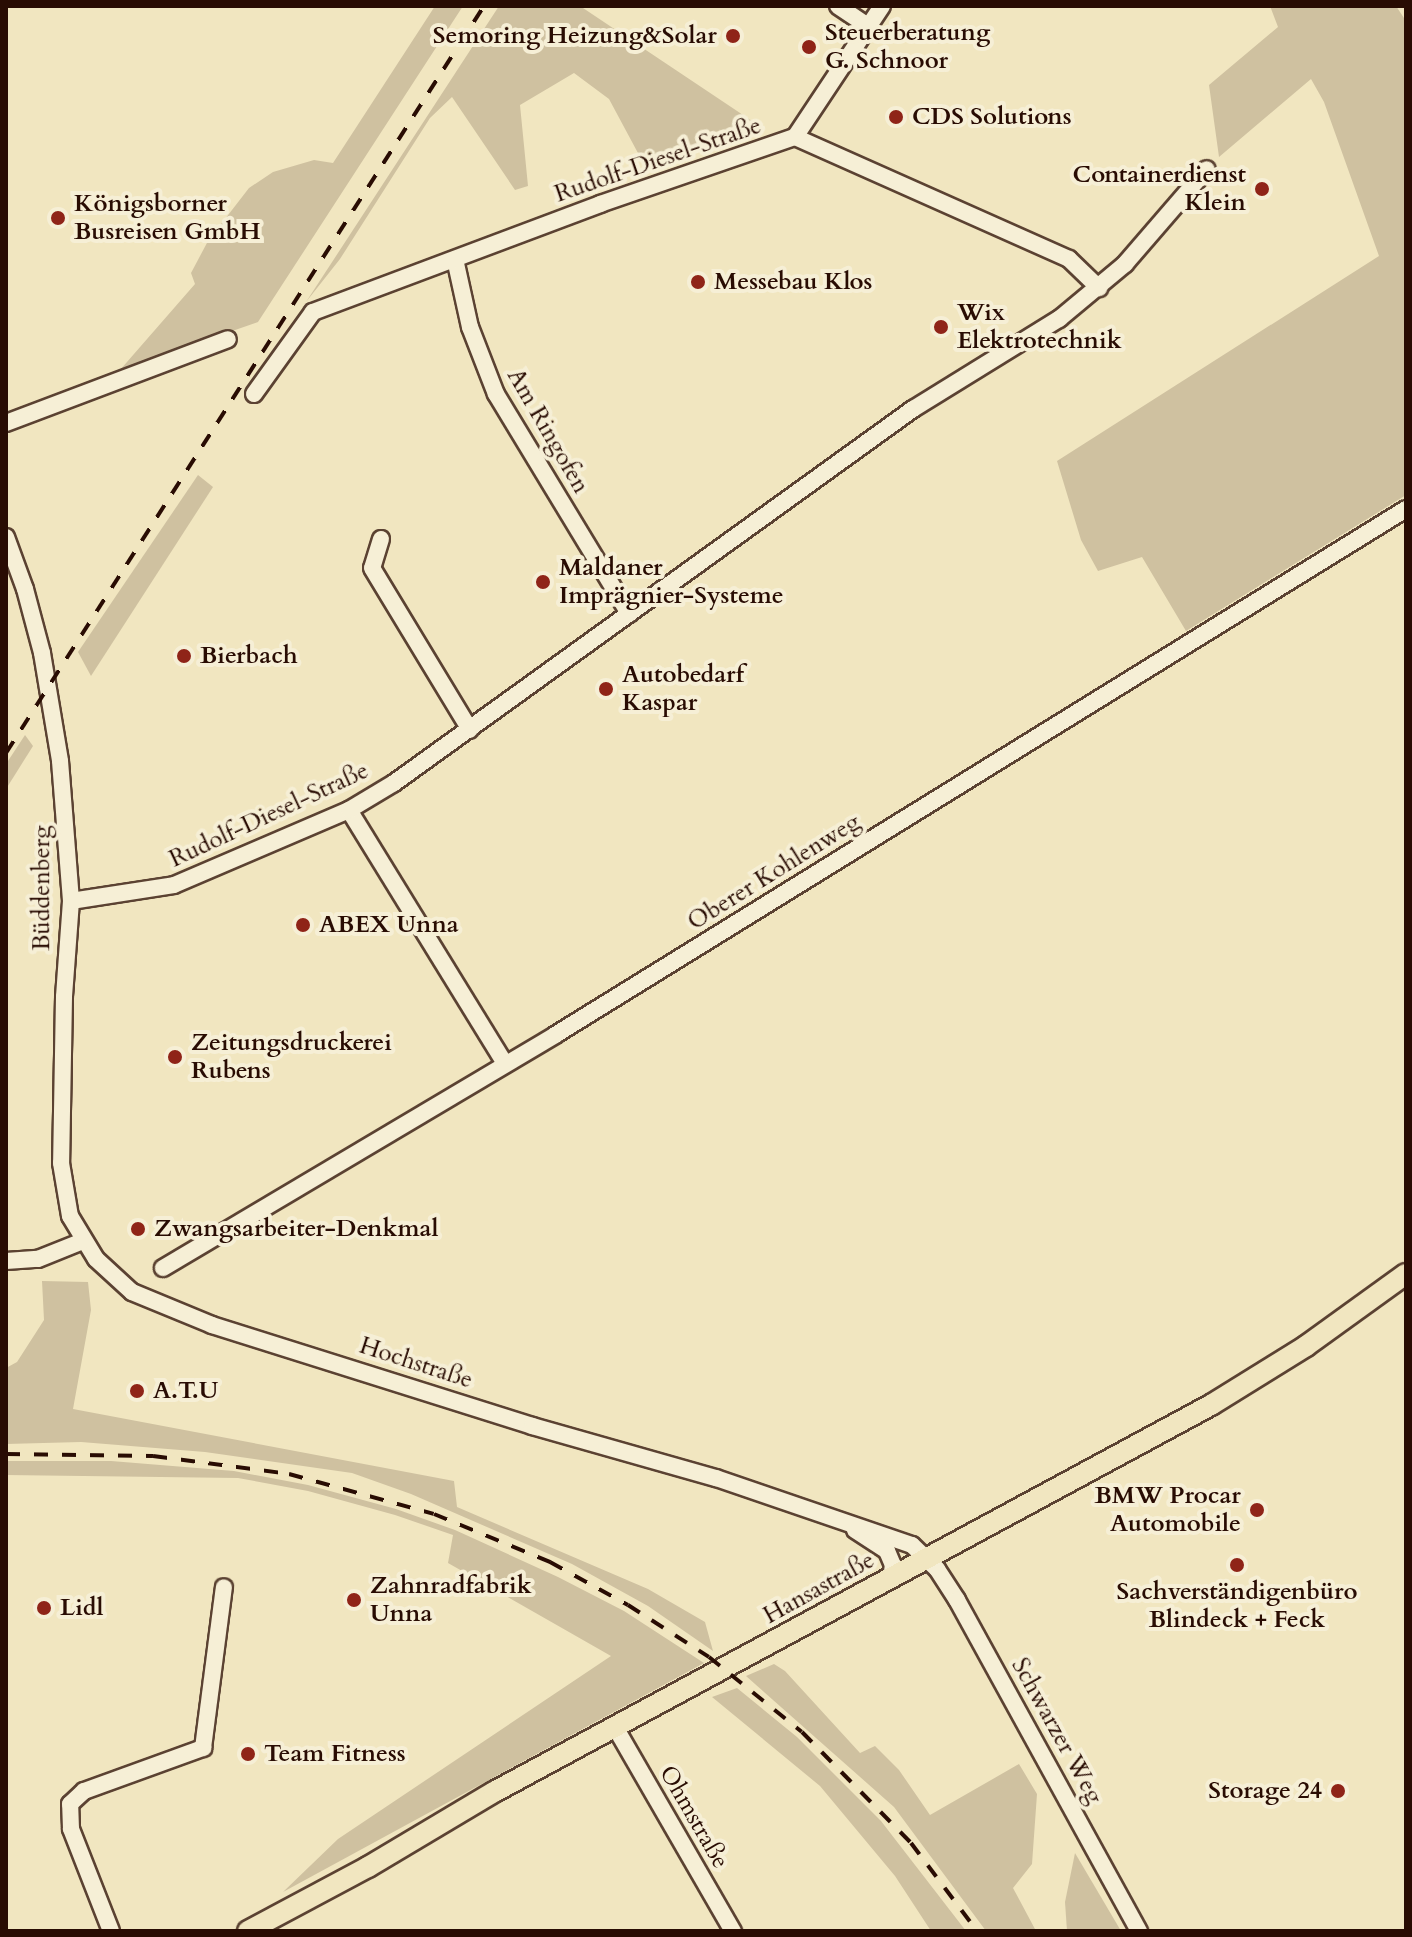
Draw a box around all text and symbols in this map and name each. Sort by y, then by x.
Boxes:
place label: Steuerberatung G. Schnoor [825,19,990,75]
place label: Semoring Heizung&Solar [433,22,717,50]
marker: Semoring Heizung&Solar [724,27,742,45]
marker: Steuerberatung G. Schnoor [800,38,818,56]
place label: CDS Solutions [912,103,1072,131]
marker: CDS Solutions [887,108,905,126]
street label: Rudolf-Diesel-Straße [551,111,765,209]
place label: Containerdienst Klein [1073,161,1246,217]
marker: Containerdienst Klein [1253,180,1271,198]
place label: Königsborner Busreisen GmbH [74,190,261,246]
marker: Königsborner Busreisen GmbH [49,209,67,227]
place label: Messebau Klos [714,268,872,296]
marker: Messebau Klos [689,273,707,291]
place label: Wix Elektrotechnik [957,299,1122,355]
marker: Wix Elektrotechnik [932,318,950,336]
street label: Am Ringofen [501,364,595,498]
place label: Maldaner Imprägnier-Systeme [559,554,784,610]
marker: Maldaner Imprägnier-Systeme [534,573,552,591]
place label: Bierbach [200,642,298,670]
marker: Bierbach [175,647,193,665]
place label: Autobedarf Kaspar [622,661,744,717]
marker: Autobedarf Kaspar [597,680,615,698]
street label: Rudolf-Diesel-Straße [165,756,373,874]
street label: Oberer Kohlenweg [683,807,865,937]
street label: Büddenberg [28,825,56,951]
place label: ABEX Unna [319,911,459,939]
marker: ABEX Unna [294,916,312,934]
place label: Zeitungsdruckerei Rubens [191,1029,392,1085]
marker: Zeitungsdruckerei Rubens [166,1048,184,1066]
place label: Zwangsarbeiter-Denkmal [154,1215,438,1243]
marker: Zwangsarbeiter-Denkmal [129,1220,147,1238]
street label: Hochstraße [356,1331,476,1395]
place label: A.T.U [153,1377,218,1405]
marker: A.T.U [128,1382,146,1400]
place label: BMW Procar Automobile [1095,1482,1241,1538]
marker: BMW Procar Automobile [1248,1501,1266,1519]
street label: Hansastraße [758,1546,880,1630]
marker: Sachverständigenbüro Blindeck + Feck [1228,1556,1246,1574]
place label: Zahnradfabrik Unna [370,1572,532,1628]
place label: Sachverständigenbüro Blindeck + Feck [1117,1578,1357,1634]
marker: Zahnradfabrik Unna [345,1591,363,1609]
place label: Lidl [60,1594,104,1622]
marker: Lidl [35,1599,53,1617]
street label: Schwarzer Weg [1005,1653,1109,1809]
place label: Team Fitness [264,1740,406,1768]
marker: Team Fitness [239,1745,257,1763]
street label: Ohmstraße [653,1760,735,1874]
place label: Storage 24 [1208,1777,1322,1805]
marker: Storage 24 [1329,1782,1347,1800]

